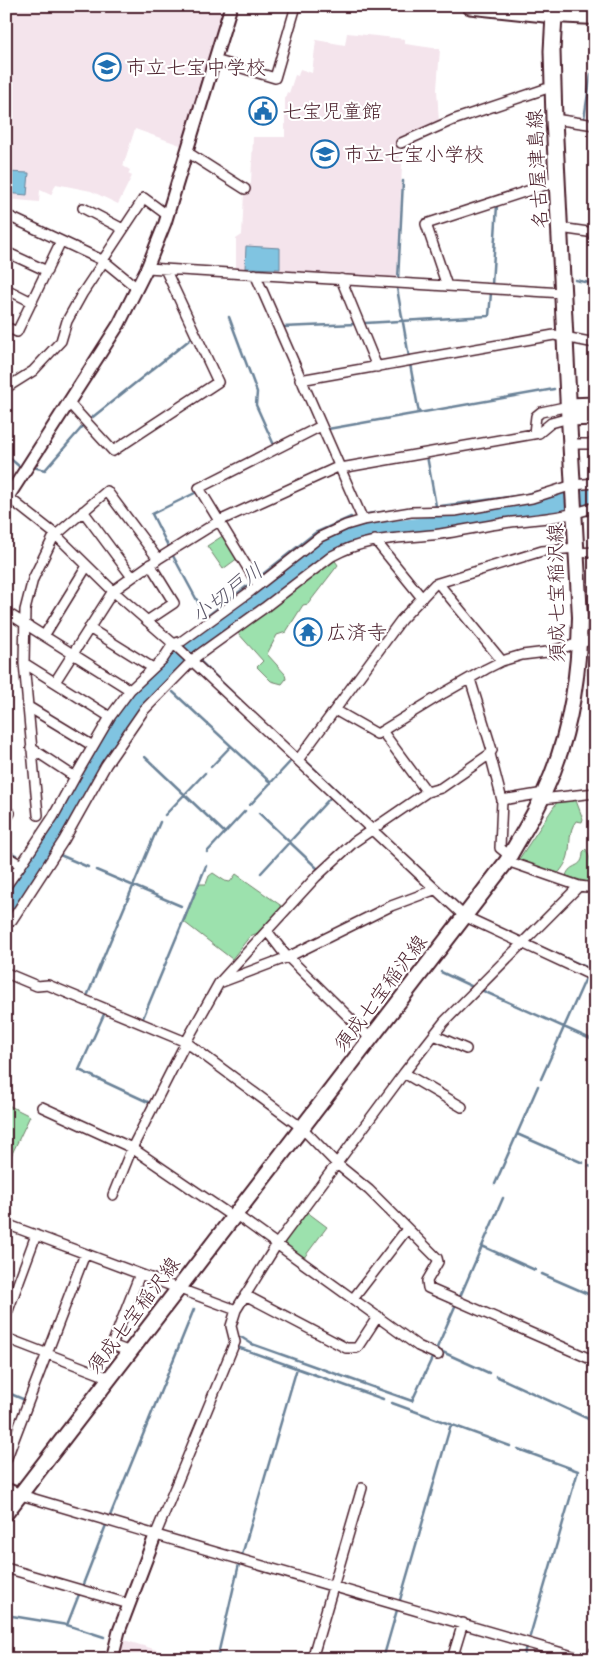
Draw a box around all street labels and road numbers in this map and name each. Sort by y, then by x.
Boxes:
street label: 名古屋津島線 [523,108,557,229]
street label: 須成七宝稲沢線 [544,523,574,663]
street label: 須成七宝稲沢線 [329,930,436,1059]
street label: 須成七宝稲沢線 [82,1252,189,1381]

